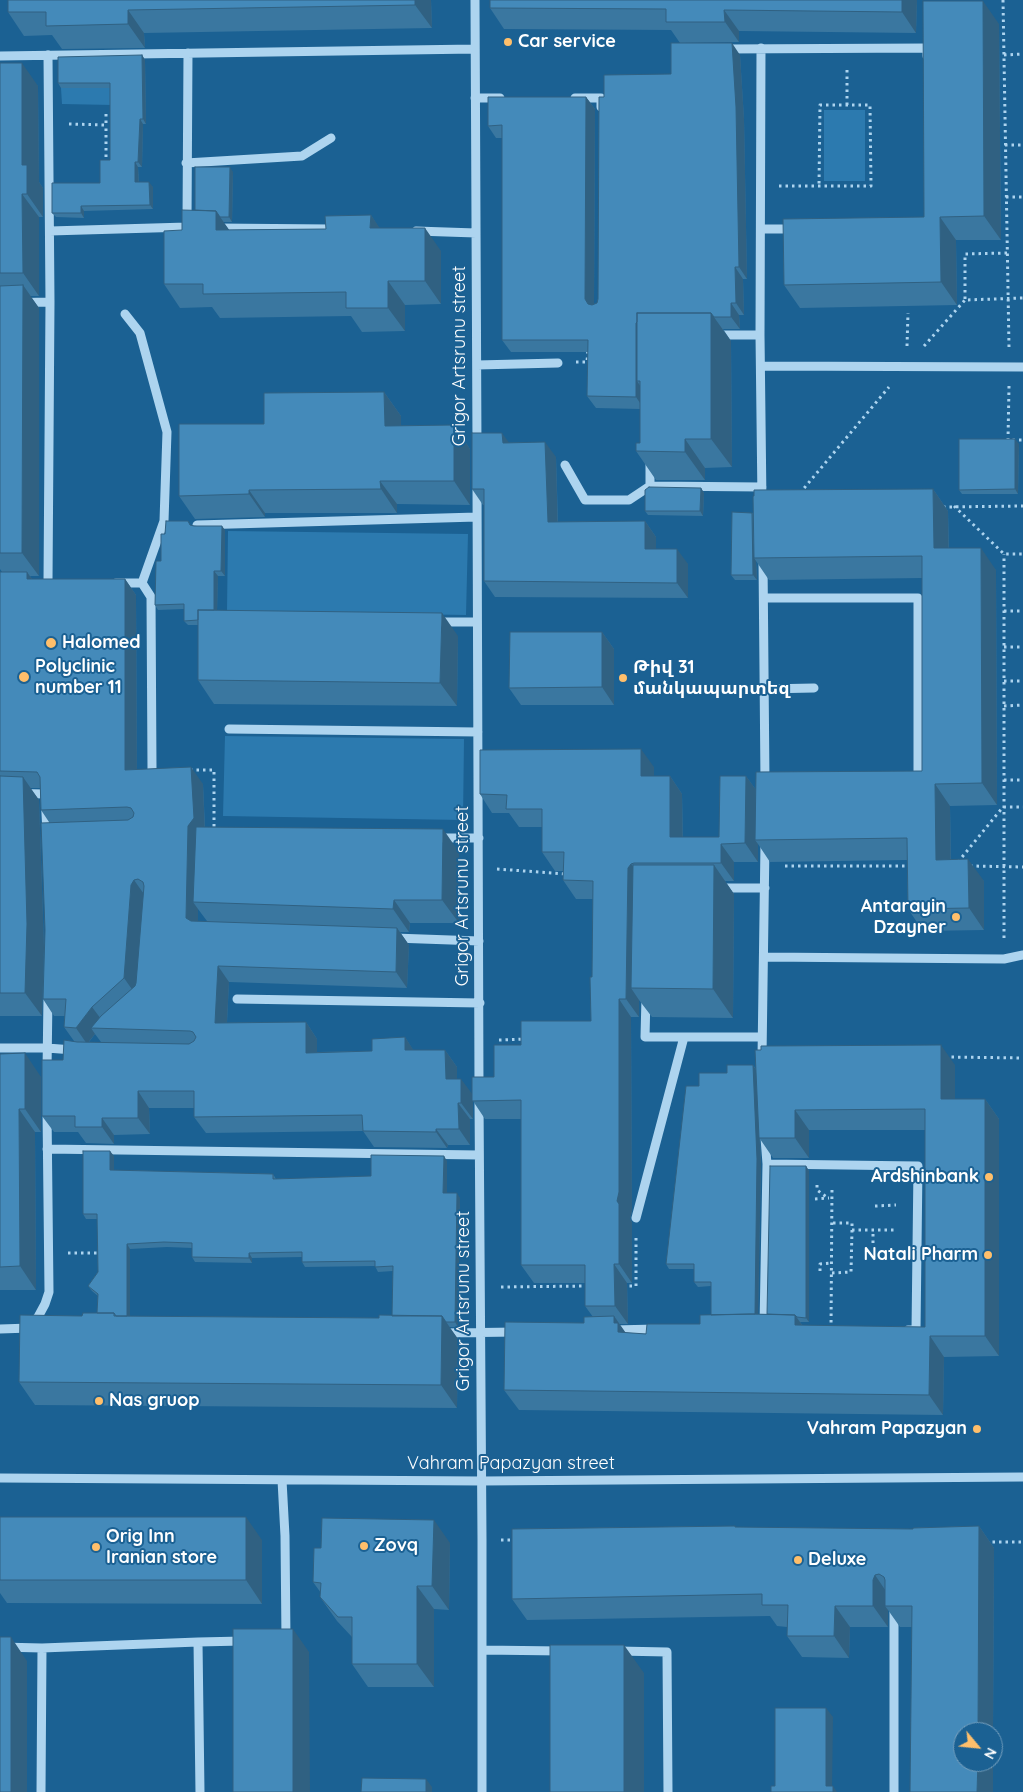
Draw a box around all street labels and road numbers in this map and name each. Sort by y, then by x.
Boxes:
street label: Grigor Artsrunu street [449,266,471,446]
street label: Grigor Artsrunu street [452,806,474,986]
street label: Grigor Artsrunu street [453,1211,475,1391]
street label: Vahram Papazyan street [407,1453,615,1475]

